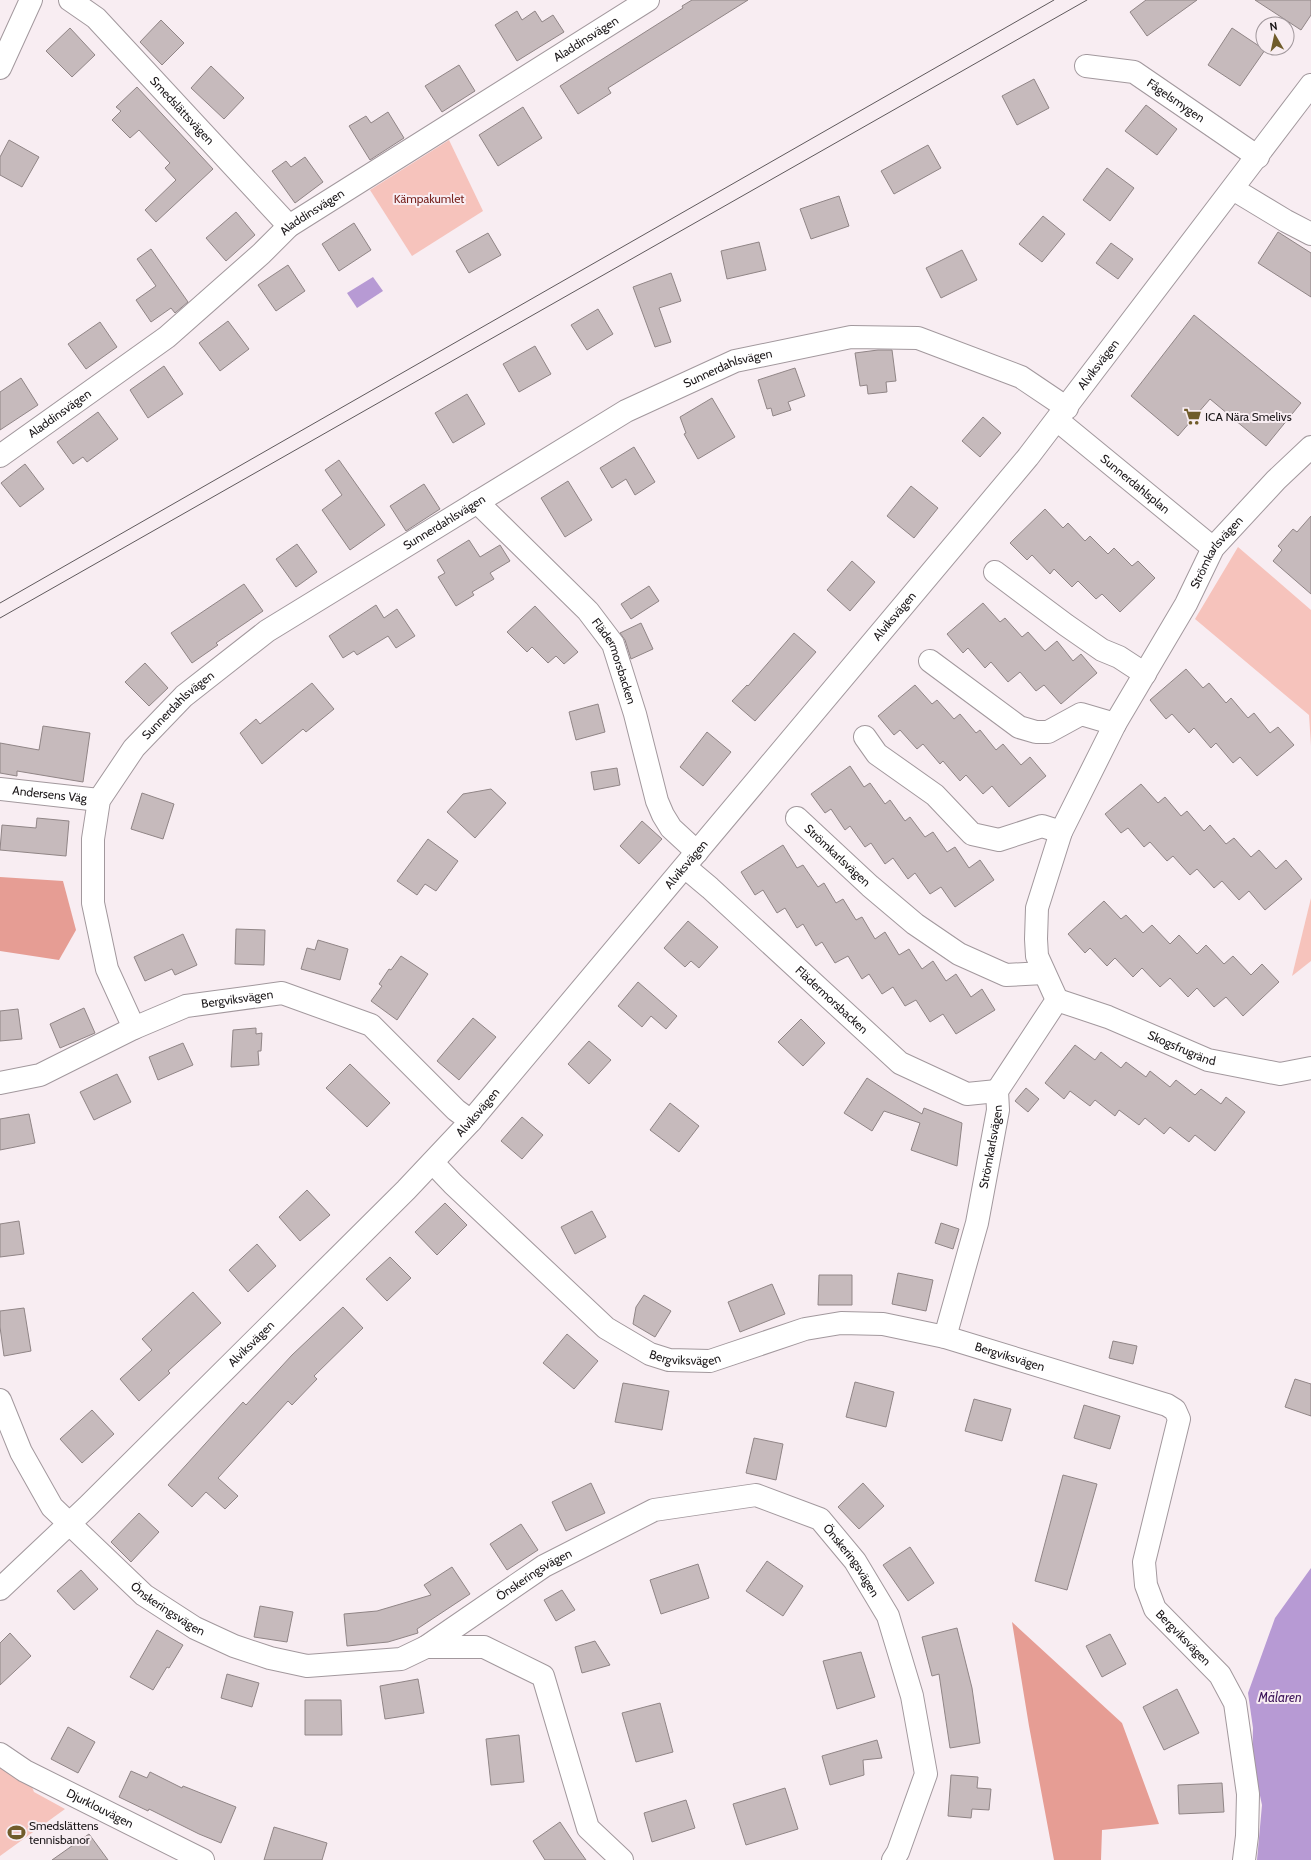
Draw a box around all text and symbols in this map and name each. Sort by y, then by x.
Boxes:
street label: Aladdinsvägen [550,12,621,65]
north arrow [1255,16,1295,56]
text: N [1268,19,1278,34]
street label: Smedslättsvägen [147,73,218,148]
street label: Fågelsmygen [1144,75,1208,125]
street label: Aladdinsvägen [276,185,347,238]
park label: Kämpakumlet [394,191,464,206]
street label: Alviksvägen [1074,336,1122,392]
street label: Sunnerdahlsvägen [681,345,774,391]
street label: Aladdinsvägen [25,385,94,441]
supermarket icon: ICA Nära Smelivs [1182,407,1202,427]
place label: ICA Nära Smelivs [1205,409,1292,424]
street label: Sunnerdahlsplan [1098,451,1173,517]
street label: Sunnerdahlsvägen [400,491,488,553]
street label: Strömkarlsvägen [1187,513,1246,591]
street label: Alviksvägen [869,588,919,643]
street label: Flädermorsbacken [589,615,640,706]
street label: Sunnerdahlsvägen [138,667,217,742]
street label: Andersens Väg [12,782,89,806]
street label: Strömkarlsvägen [801,821,874,890]
street label: Alviksvägen [661,836,711,892]
street label: Flädermorsbacken [793,963,872,1037]
street label: Bergviksvägen [200,986,274,1011]
street label: Skogsfrugränd [1146,1027,1217,1068]
street label: Alviksvägen [452,1085,503,1139]
street label: Strömkarlsvägen [976,1104,1005,1190]
street label: Alviksvägen [224,1317,277,1370]
street label: Bergviksvägen [973,1339,1047,1374]
street label: Bergviksvägen [648,1346,723,1368]
street label: Önskeringsvägen [820,1521,883,1600]
street label: Önskeringsvägen [493,1545,574,1604]
street label: Önskeringsvägen [128,1578,208,1639]
street label: Bergviksvägen [1153,1606,1215,1669]
water label: Mälaren [1257,1689,1302,1705]
street label: Djurklouvägen [64,1785,136,1831]
place label: Smedslättens tennisbanor [29,1818,99,1847]
sports icon: Smedslättens tennisbanor [6,1823,26,1843]

